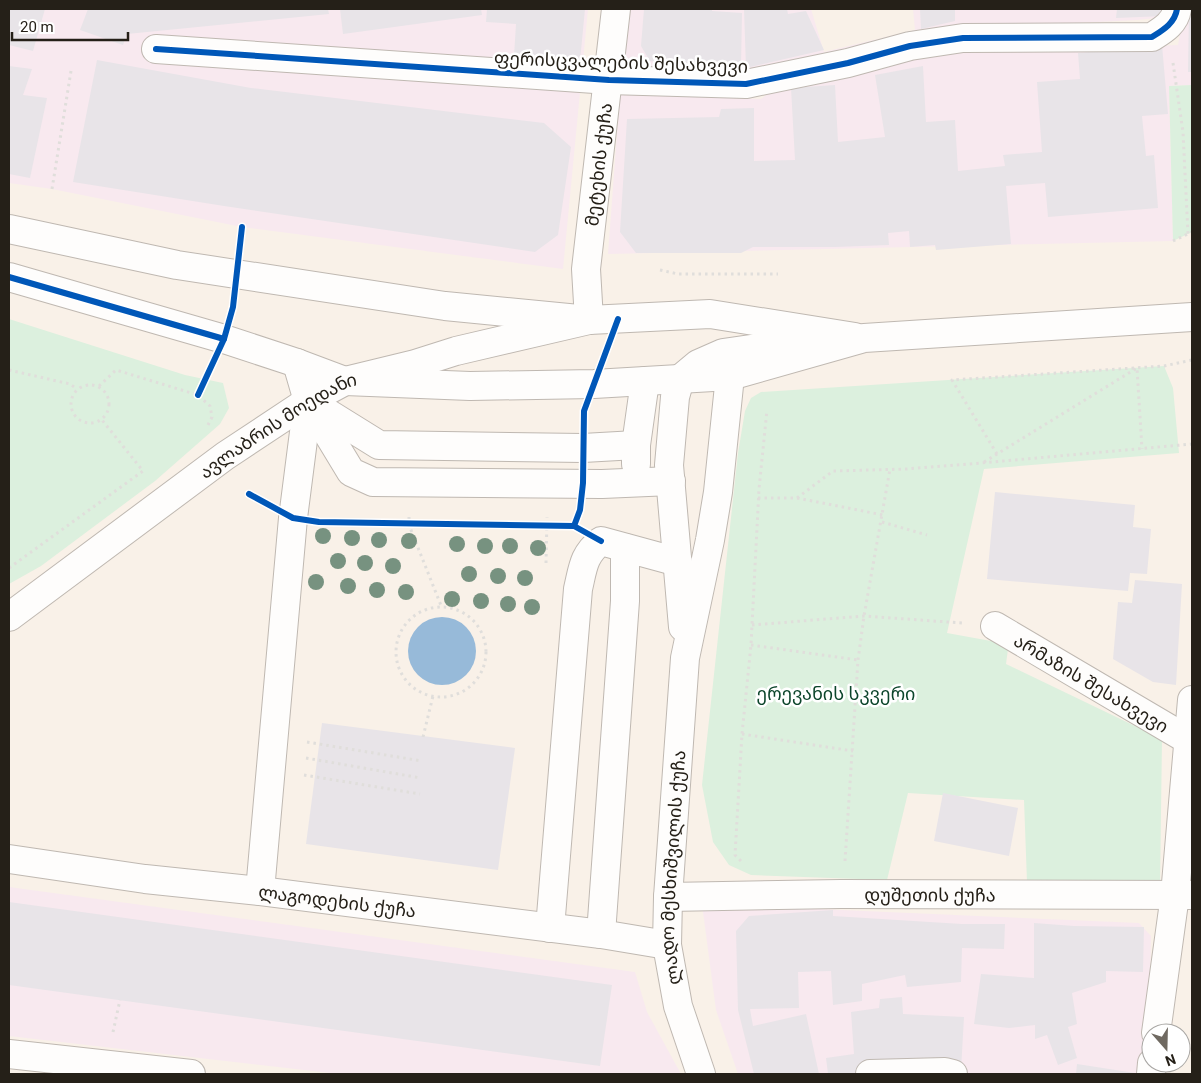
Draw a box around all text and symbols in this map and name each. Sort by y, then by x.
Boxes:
scale bar [12,10,129,42]
text: 20 m [20,18,54,36]
street label: ფერისცვალების შესახვევი [494,47,748,78]
street label: მეტეხის ქუჩა [581,102,616,227]
street label: ავლაბრის მოედანი [195,368,359,482]
street label: არმაზის შესახვევი [1010,629,1172,737]
park label: ერევანის სკვერი [757,683,915,705]
street label: ლადო მესხიშვილის ქუჩა [656,749,689,987]
street label: ლაგოდეხის ქუჩა [257,880,417,921]
street label: დუშეთის ქუჩა [864,884,996,906]
north arrow [1141,1023,1191,1073]
text: N [1163,1051,1178,1069]

